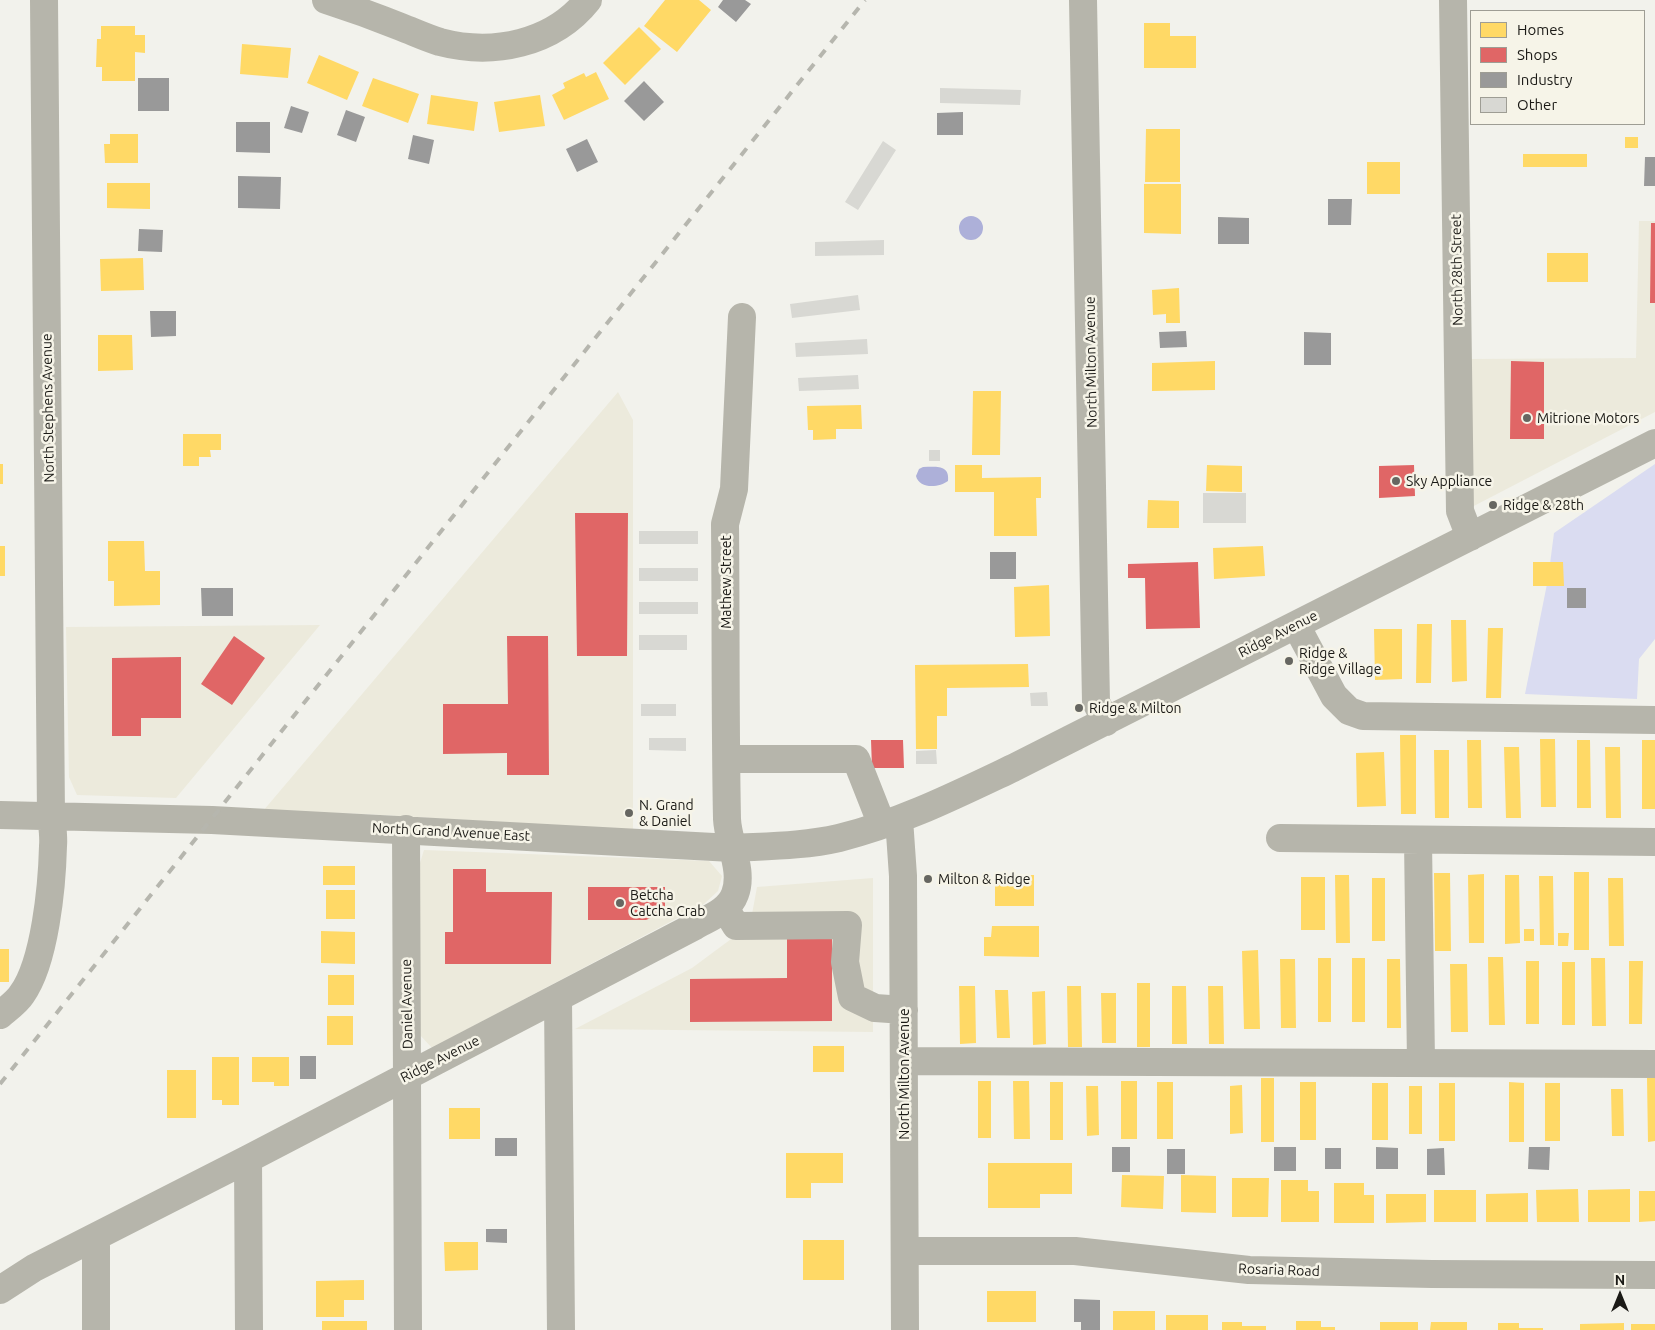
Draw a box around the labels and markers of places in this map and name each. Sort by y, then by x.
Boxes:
place label: Mitrione Motors [1537,410,1639,426]
marker: Mitrione Motors [1521,412,1533,424]
place label: Sky Appliance [1406,473,1492,489]
marker: Sky Appliance [1390,475,1402,487]
place label: Ridge & 28th [1503,497,1584,513]
marker: Ridge & 28th [1487,499,1499,511]
place label: Ridge & Ridge Village [1299,645,1381,678]
marker: Ridge & Ridge Village [1283,655,1295,667]
place label: Ridge & Milton [1089,700,1182,716]
marker: Ridge & Milton [1073,702,1085,714]
place label: N. Grand & Daniel [639,797,694,830]
marker: N. Grand & Daniel [623,807,635,819]
place label: Milton & Ridge [938,871,1031,887]
marker: Milton & Ridge [922,873,934,885]
place label: Betcha Catcha Crab [630,887,705,920]
marker: Betcha Catcha Crab [614,897,626,909]

